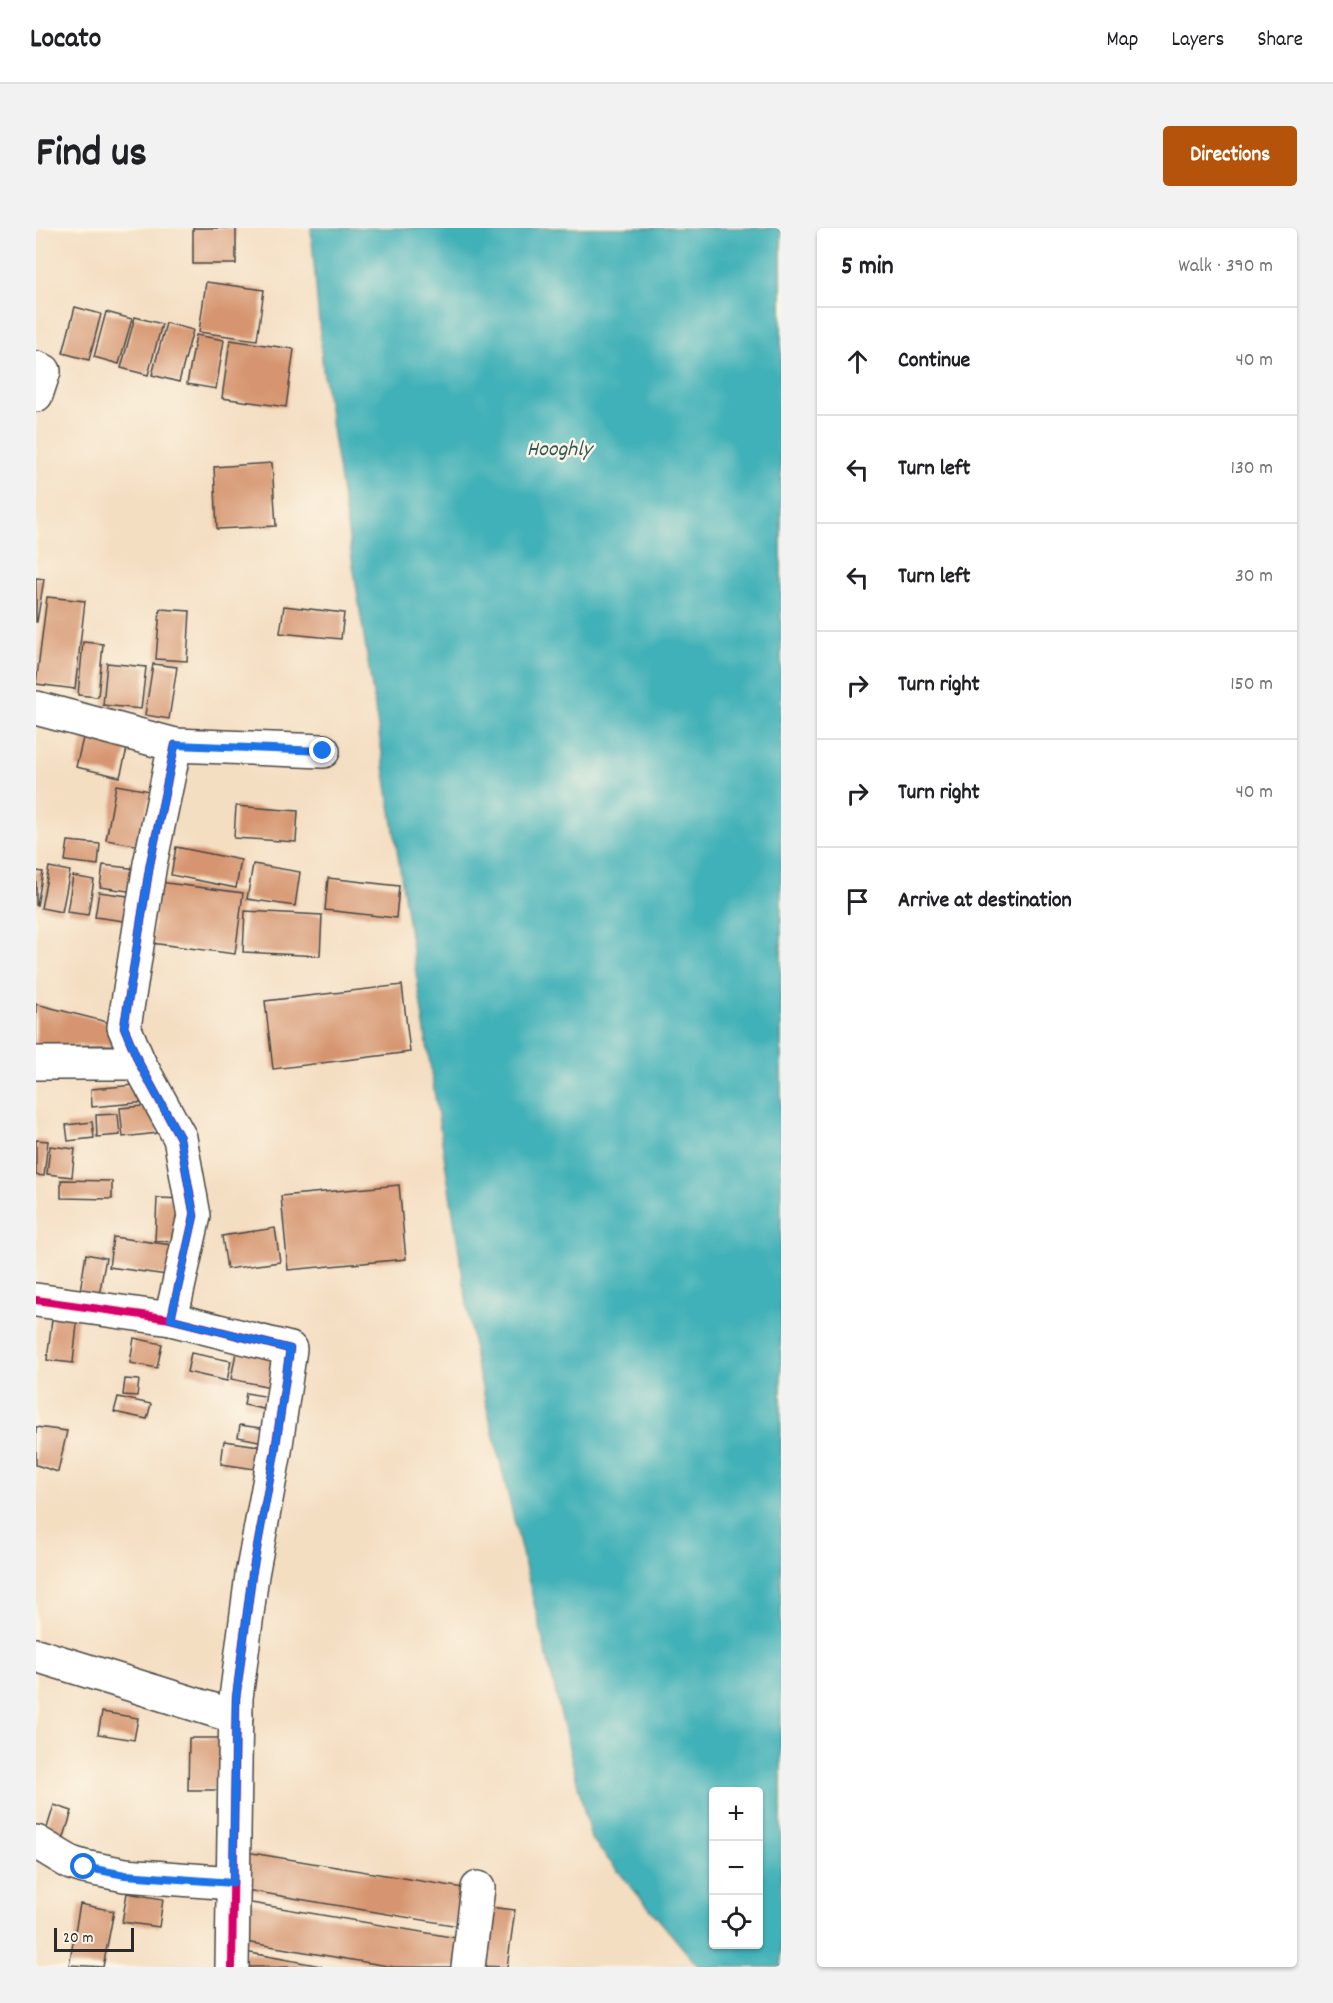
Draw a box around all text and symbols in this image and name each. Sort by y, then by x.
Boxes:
text: Locato [30,21,101,61]
text: Map [1107,26,1138,56]
text: Layers [1171,26,1224,56]
text: Share [1257,26,1303,56]
text: Find us [36,126,147,186]
button: Directions [1163,126,1297,186]
text: 5 min [841,249,894,286]
text: Walk · 390 m [1178,253,1273,281]
icon: ahead [841,345,874,378]
text: Continue [898,346,970,377]
text: 40 m [1235,347,1273,375]
water label: Hooghly [527,435,594,466]
icon: left [841,453,874,486]
text: Turn left [898,454,970,485]
text: 130 m [1231,455,1273,483]
icon: left [841,561,874,594]
text: Turn left [898,562,970,593]
text: 30 m [1235,563,1273,591]
icon: right [841,669,874,702]
text: Turn right [898,670,980,701]
text: 150 m [1230,671,1273,699]
route end [309,737,335,763]
icon: right [841,777,874,810]
text: Turn right [898,778,980,809]
text: 40 m [1235,779,1273,807]
icon: arrive [841,885,874,918]
text: Arrive at destination [898,886,1072,917]
map controls [709,1787,763,1949]
button: + [709,1787,763,1841]
button: − [709,1841,763,1895]
route start [70,1853,96,1879]
button: locate [709,1895,763,1949]
scale bar [54,1925,134,1952]
text: 20 m [63,1927,93,1950]

